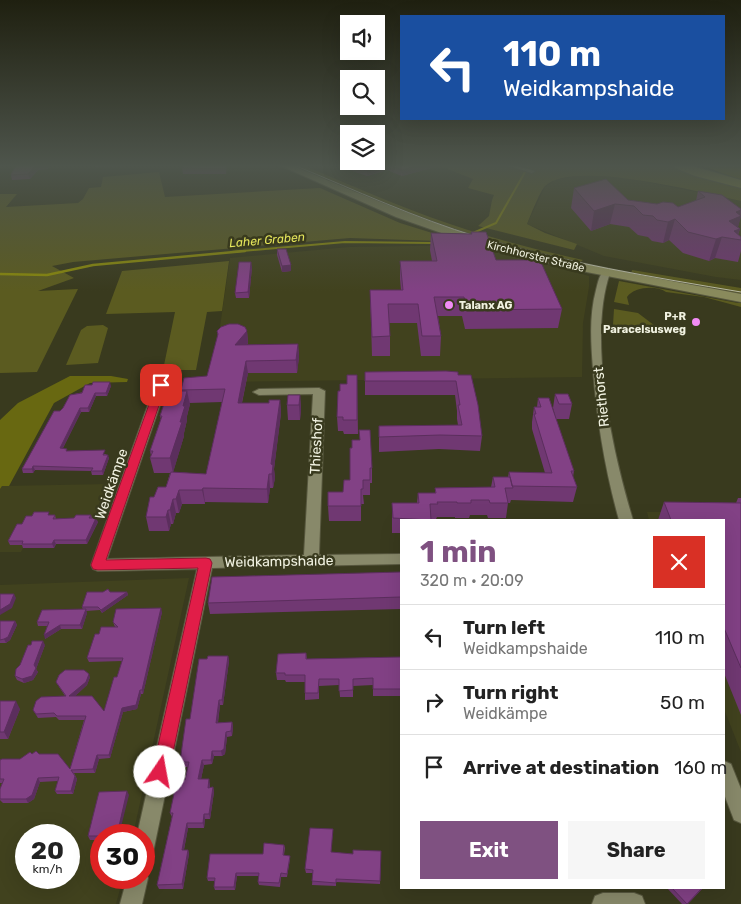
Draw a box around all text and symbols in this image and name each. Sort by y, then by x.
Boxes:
map controls [340,15,385,170]
button: sound [340,15,385,60]
text: 110 m [503,33,601,75]
icon: left [420,35,485,100]
button: search [340,70,385,115]
text: Weidkampshaide [503,75,674,102]
button: layers [340,125,385,170]
water label: Laher Graben [229,230,305,250]
street label: Kirchhorster Straße [486,238,586,275]
marker: Talanx AG [443,299,455,311]
place label: Talanx AG [459,299,512,312]
place label: P+R Paracelsusweg [603,310,686,336]
marker: P+R Paracelsusweg [690,316,702,328]
pin [140,364,182,406]
street label: Riethorst [590,366,613,428]
icon: arrive [147,371,175,399]
street label: Thieshof [307,417,326,475]
street label: Weidkämpe [91,446,132,522]
text: 1 min [420,534,497,570]
button: close [653,536,705,588]
street label: Weidkampshaide [224,552,334,571]
text: 320 m · 20:09 [420,571,524,590]
text: Turn left [463,616,545,639]
icon: left [420,623,448,651]
text: 110 m [655,626,705,649]
text: Weidkampshaide [463,639,588,658]
text: Turn right [463,681,558,704]
icon: right [420,688,448,716]
text: 50 m [660,691,705,714]
text: Weidkämpe [463,704,547,723]
position arrow [133,745,185,797]
icon: arrive [420,753,448,781]
text: Arrive at destination [463,756,659,779]
text: 160 m [674,756,727,779]
button: Exit [420,821,558,879]
button: Share [568,821,705,879]
speed limit sign: 30 [90,824,155,889]
text: 20 [31,836,64,865]
text: km/h [33,862,62,876]

